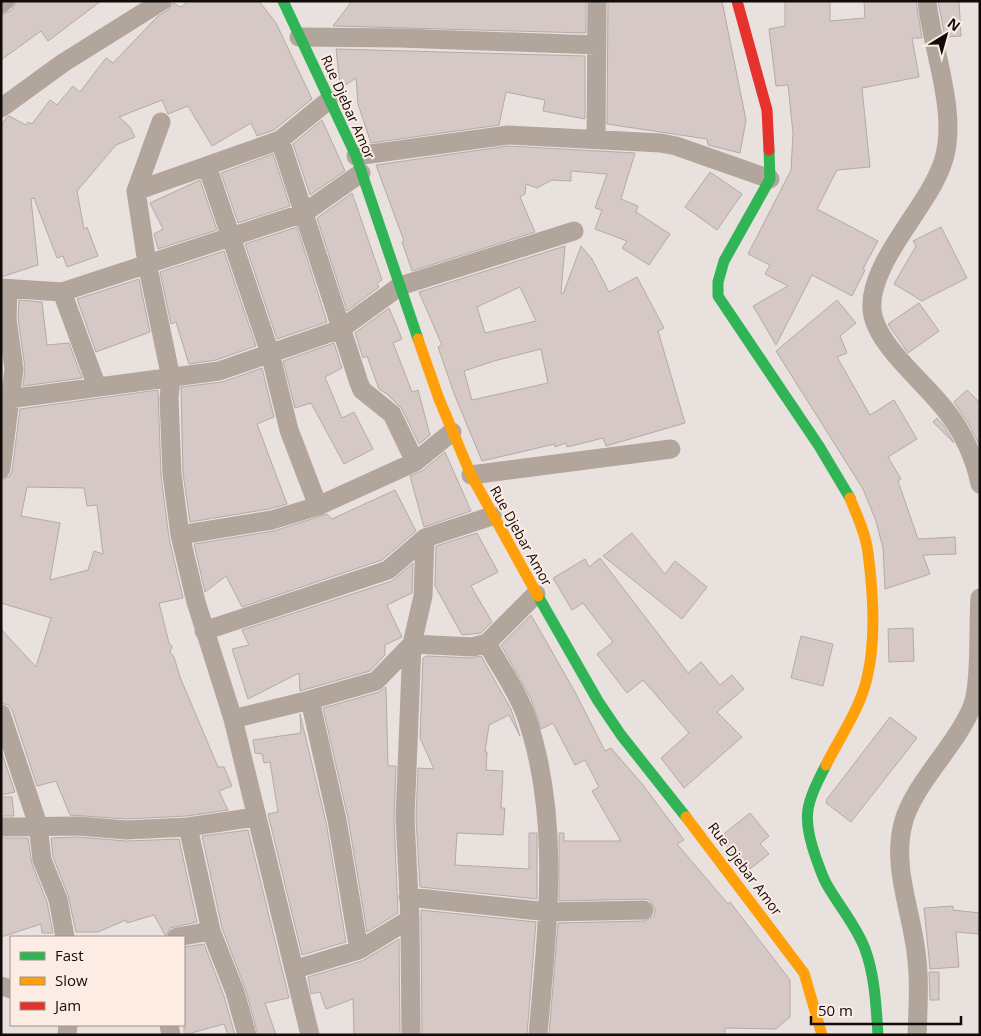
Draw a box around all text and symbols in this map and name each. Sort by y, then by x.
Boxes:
north arrow [921,10,971,60]
text: N [944,13,964,35]
street label: Rue Djebar Amor [317,52,380,162]
street label: Rue Djebar Amor [486,482,557,590]
street label: Rue Djebar Amor [704,818,787,919]
legend [10,936,185,1026]
text: Fast [55,945,84,965]
text: Slow [55,970,88,990]
scale bar [811,994,961,1026]
text: Jam [53,995,81,1015]
text: 50 m [818,1000,853,1020]

